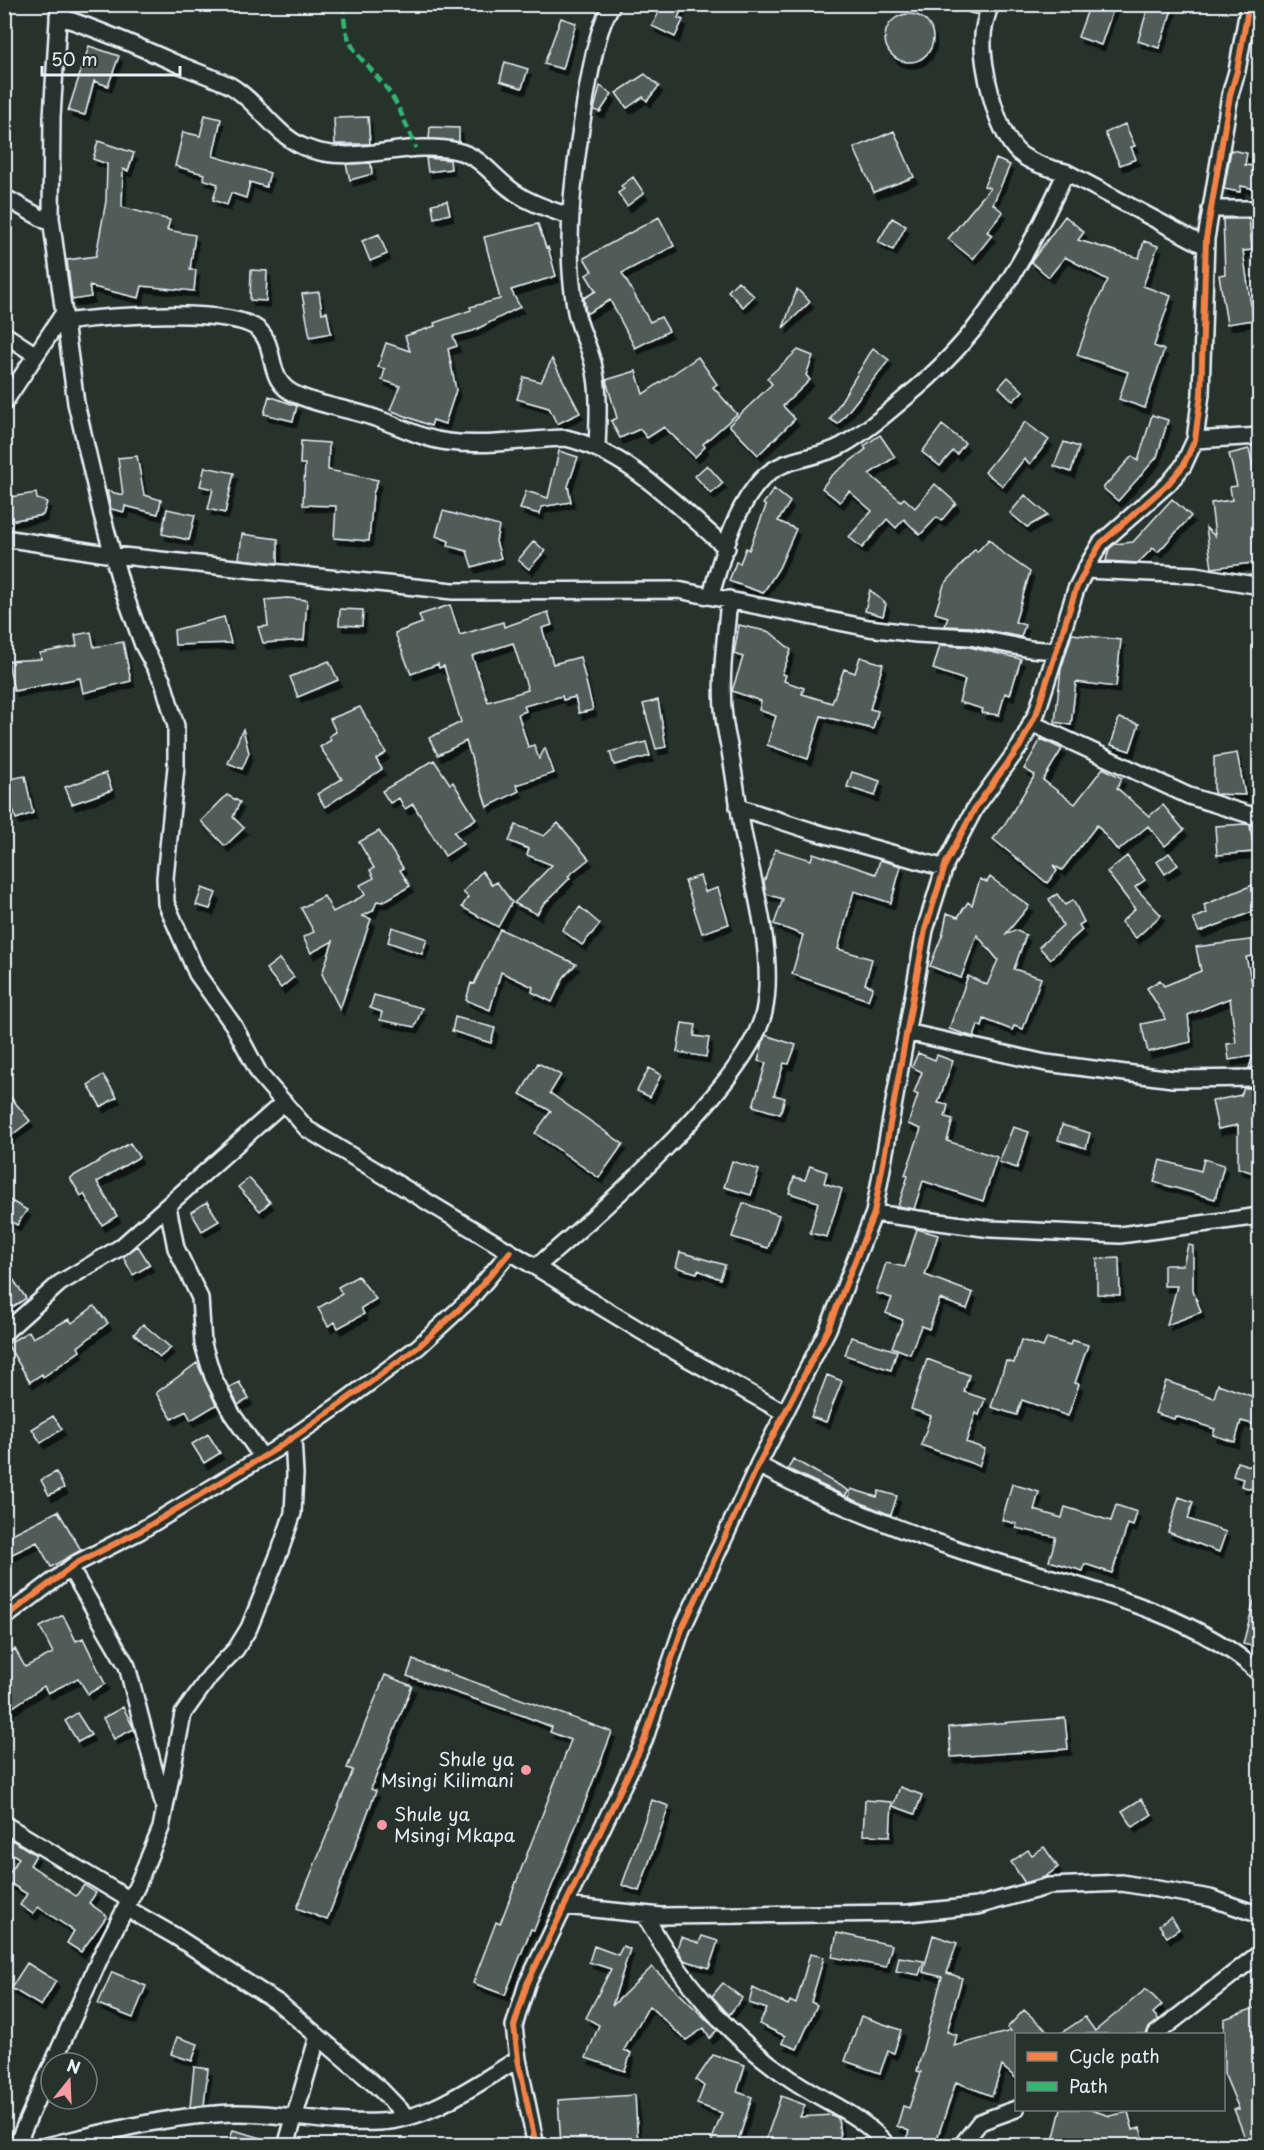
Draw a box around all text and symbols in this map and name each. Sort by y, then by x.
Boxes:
scale bar [42,39,180,77]
text: 50 m [51,45,98,72]
place label: Shule ya Msingi Kilimani [381,1745,515,1793]
marker: Shule ya Msingi Kilimani [519,1763,533,1777]
place label: Shule ya Msingi Mkapa [394,1800,516,1848]
marker: Shule ya Msingi Mkapa [375,1818,389,1832]
legend [1015,2033,1225,2111]
text: Cycle path [1069,2042,1160,2069]
north arrow [39,2051,99,2111]
text: N [64,2052,84,2079]
text: Path [1069,2072,1108,2099]

